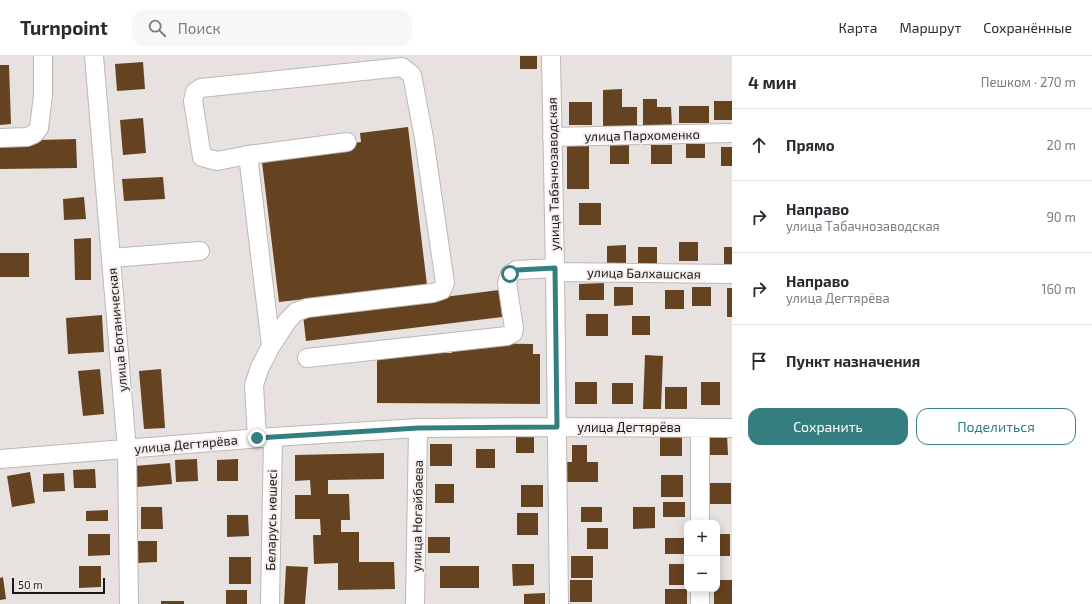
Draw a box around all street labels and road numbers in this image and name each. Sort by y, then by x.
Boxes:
street label: улица Табачнозаводская [544,97,562,251]
street label: улица Пархоменко [584,126,700,144]
street label: улица Балхашская [587,264,701,282]
street label: улица Ботаническая [104,267,130,393]
street label: улица Дегтярёва [577,419,681,435]
street label: улица Дегтярёва [134,432,238,456]
street label: улица Ногайбаева [408,460,426,572]
street label: Беларусь көшесі [262,469,280,571]

